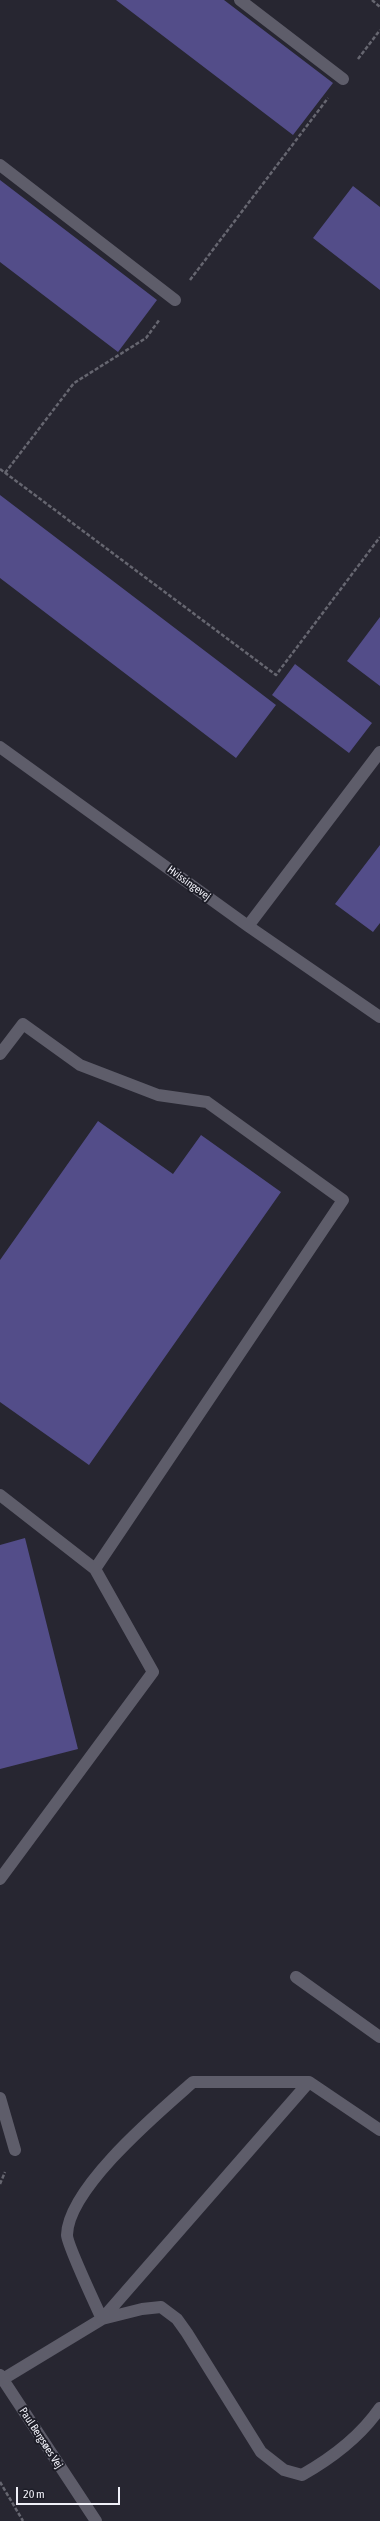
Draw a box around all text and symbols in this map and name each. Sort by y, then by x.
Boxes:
street label: Hvissingevej [165,863,213,903]
street label: Paul Bergsøes Vej [16,2405,66,2471]
scale bar [18,2479,122,2505]
text: 20 m [23,2487,45,2501]

